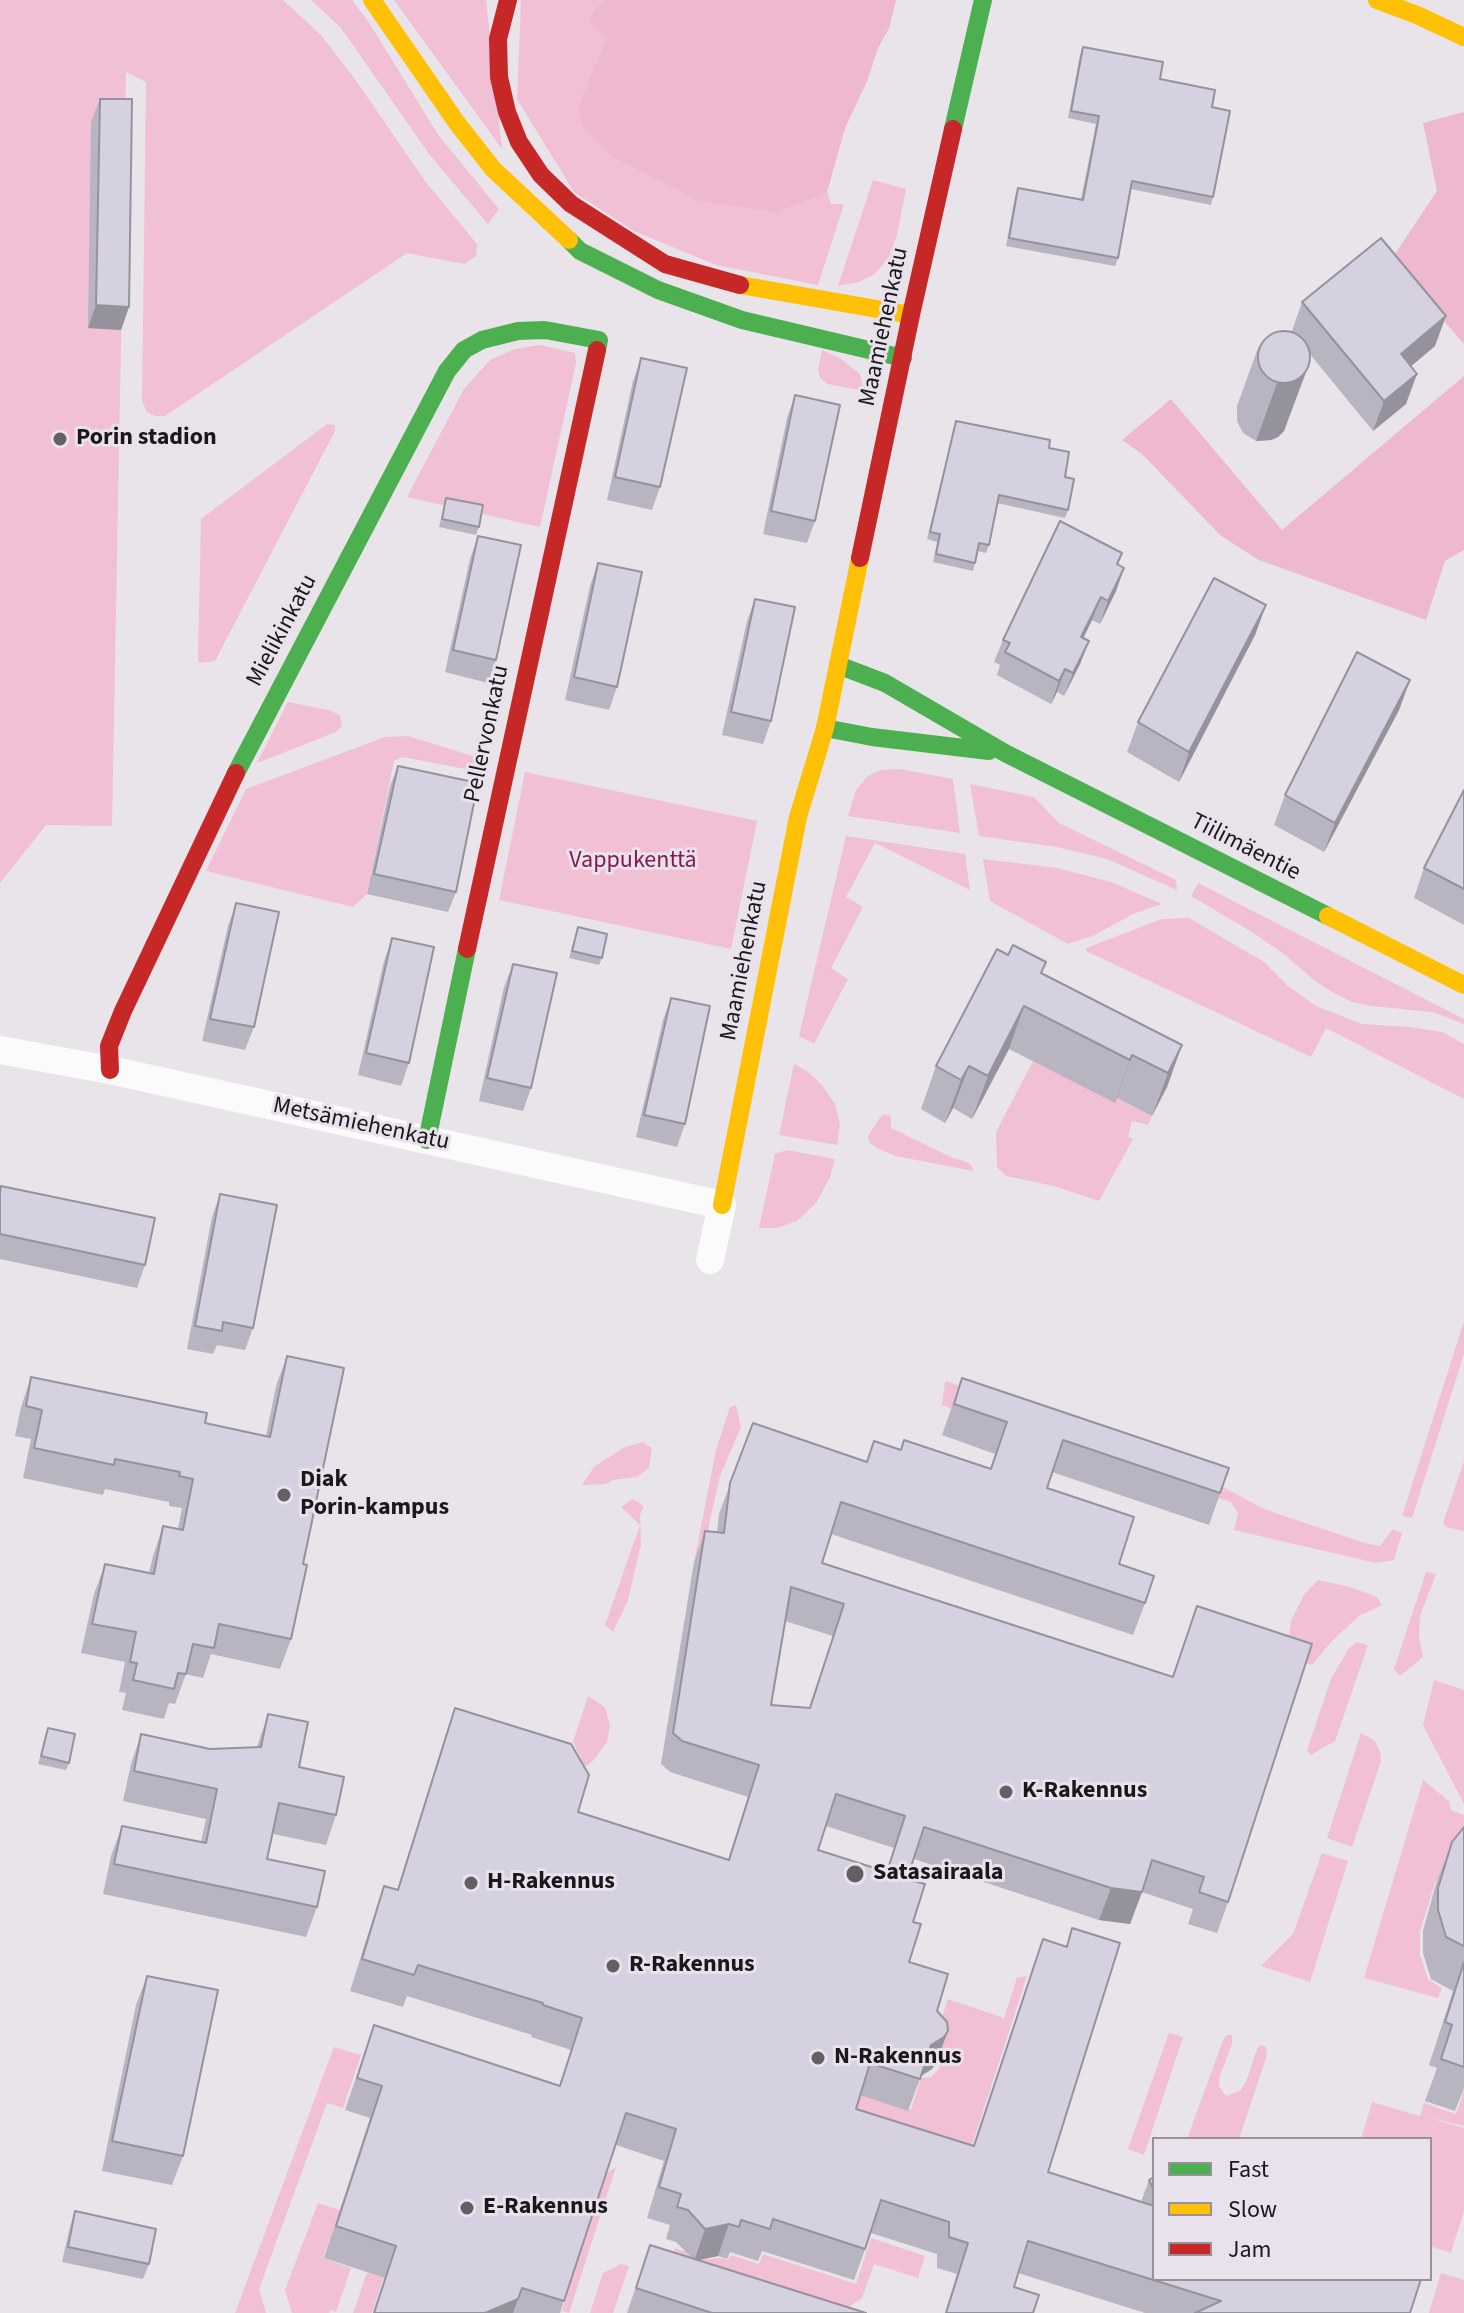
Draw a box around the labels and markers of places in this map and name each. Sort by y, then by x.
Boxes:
place label: Porin stadion [76,425,217,453]
marker: Porin stadion [51,430,69,448]
place label: Diak Porin-kampus [300,1467,449,1523]
marker: Diak Porin-kampus [275,1486,293,1504]
place label: K-Rakennus [1022,1778,1147,1806]
marker: K-Rakennus [997,1783,1015,1801]
place label: Satasairaala [873,1860,1003,1888]
marker: Satasairaala [844,1863,866,1885]
place label: H-Rakennus [487,1869,615,1897]
marker: H-Rakennus [462,1874,480,1892]
place label: R-Rakennus [629,1952,755,1980]
marker: R-Rakennus [604,1957,622,1975]
place label: N-Rakennus [834,2044,962,2072]
marker: N-Rakennus [809,2049,827,2067]
place label: E-Rakennus [483,2194,608,2222]
marker: E-Rakennus [458,2199,476,2217]

